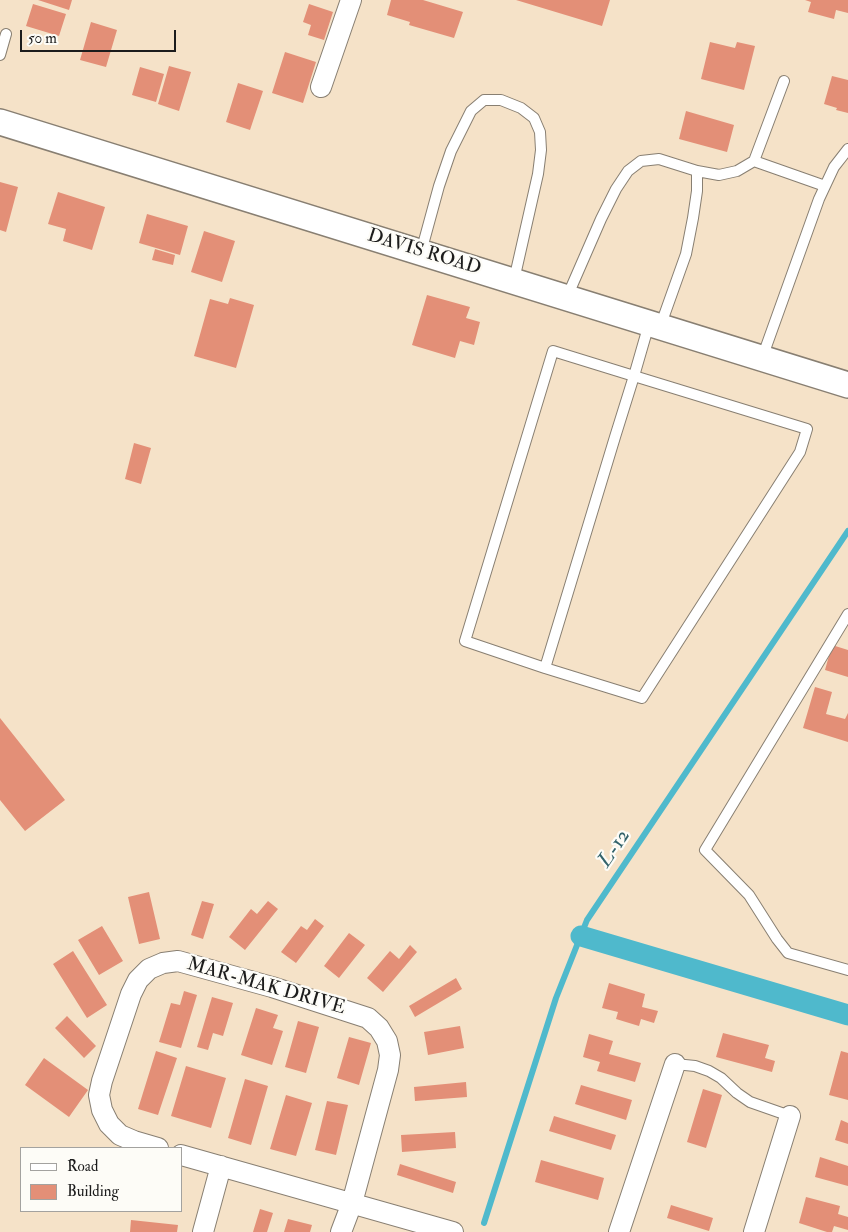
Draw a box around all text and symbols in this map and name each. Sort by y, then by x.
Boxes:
scale bar [22,20,179,52]
text: 50 m [28,29,57,48]
street label: DAVIS ROAD [364,225,484,281]
water label: L-12 [594,825,636,873]
street label: MAR-MAK DRIVE [184,954,348,1020]
legend [20,1147,182,1212]
text: Road [67,1157,98,1176]
text: Building [67,1182,119,1201]

